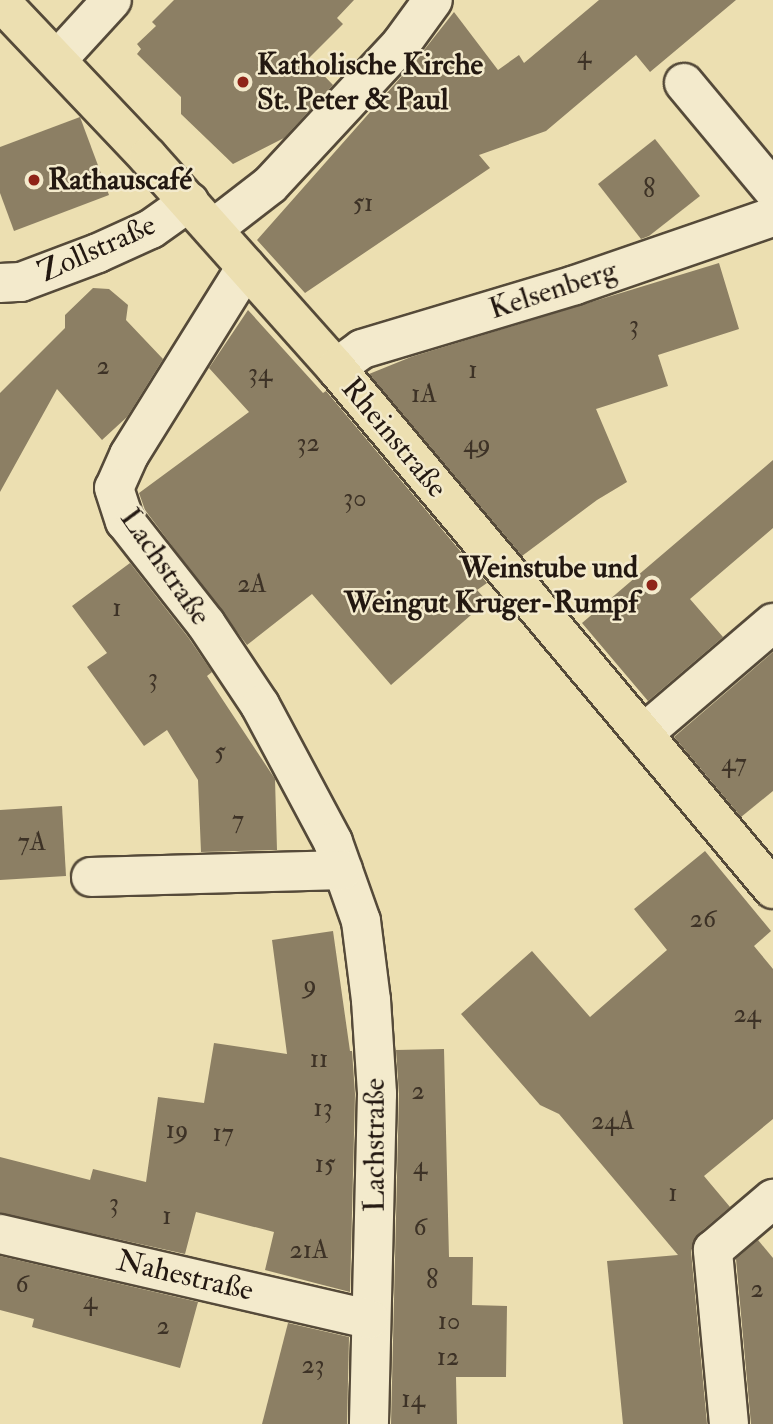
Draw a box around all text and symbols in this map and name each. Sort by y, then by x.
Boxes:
house number: 4 [577,40,591,72]
place label: Katholische Kirche St. Peter & Paul [257,47,483,118]
marker: Katholische Kirche St. Peter & Paul [235,74,251,90]
place label: Rathauscafé [48,162,192,198]
marker: Rathauscafé [26,172,42,188]
house number: 8 [643,174,655,206]
house number: 51 [353,188,373,220]
street label: Zollstraße [33,207,161,291]
street label: Kelsenberg [485,252,621,328]
house number: 3 [629,310,639,342]
house number: 2 [96,351,110,383]
house number: 1 [468,355,478,387]
house number: 34 [248,358,272,390]
street label: Rheinstraße [333,371,455,505]
house number: 1A [411,379,437,411]
house number: 32 [296,428,320,460]
house number: 49 [463,429,491,461]
house number: 30 [343,483,367,515]
street label: Lachstraße [112,502,218,632]
place label: Weinstube und Weingut Kruger-Rumpf [344,550,638,620]
house number: 2A [237,569,267,601]
marker: Weinstube und Weingut Kruger-Rumpf [644,577,660,593]
house number: 1 [112,593,122,625]
house number: 3 [148,663,158,695]
house number: 5 [214,737,226,769]
house number: 47 [721,748,747,780]
house number: 7 [232,805,244,837]
house number: 7A [18,827,46,859]
house number: 26 [690,904,716,936]
house number: 9 [303,970,317,1002]
house number: 24 [733,999,761,1031]
house number: 11 [310,1044,328,1076]
house number: 2 [411,1076,425,1108]
street label: Lachstraße [357,1078,393,1212]
house number: 13 [313,1093,333,1125]
house number: 24A [591,1106,635,1138]
house number: 19 [166,1115,188,1147]
house number: 17 [212,1118,234,1150]
house number: 15 [315,1149,335,1181]
house number: 4 [413,1151,427,1183]
house number: 1 [668,1178,678,1210]
house number: 3 [109,1188,119,1220]
house number: 1 [162,1201,172,1233]
house number: 6 [413,1212,427,1244]
house number: 21A [290,1235,328,1267]
street label: Nahestraße [113,1243,257,1309]
house number: 8 [426,1265,438,1297]
house number: 6 [15,1269,29,1301]
house number: 2 [750,1274,764,1306]
house number: 4 [83,1286,97,1318]
house number: 10 [438,1306,460,1338]
house number: 2 [156,1311,170,1343]
house number: 12 [437,1342,459,1374]
house number: 23 [301,1350,325,1382]
house number: 14 [401,1384,425,1416]

